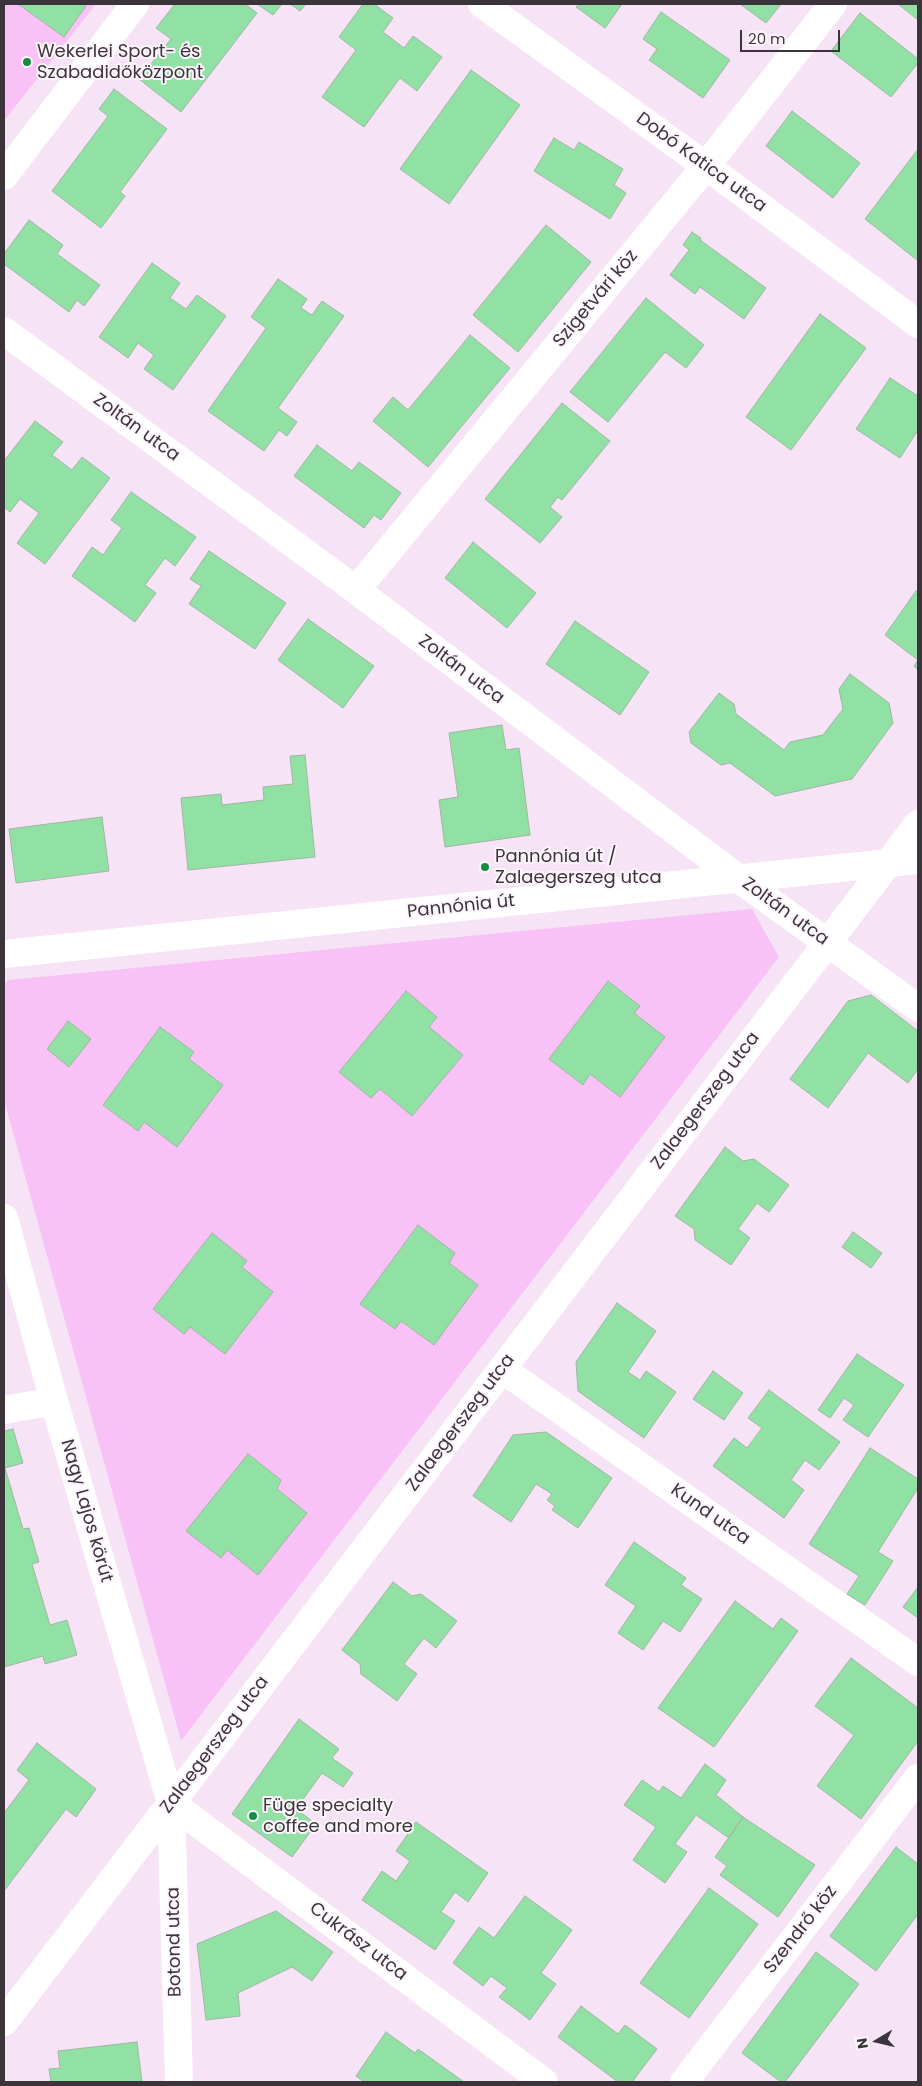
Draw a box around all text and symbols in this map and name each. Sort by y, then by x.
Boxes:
scale bar [742,20,842,52]
text: 20 m [748,28,786,49]
place label: Wekerlei Sport- és Szabadidőközpont [37,41,203,84]
marker: Wekerlei Sport- és Szabadidőközpont [21,56,33,68]
street label: Dobó Katica utca [632,108,770,218]
street label: Szigetvári köz [549,246,643,352]
street label: Zoltán utca [88,389,184,467]
street label: Zoltán utca [414,631,508,709]
place label: Pannónia út / Zalaegerszeg utca [495,846,662,889]
marker: Pannónia út / Zalaegerszeg utca [479,861,491,873]
street label: Zoltán utca [737,873,833,951]
street label: Pannónia út [406,891,516,923]
street label: Zalaegerszeg utca [647,1028,765,1174]
street label: Zalaegerszeg utca [402,1350,520,1496]
street label: Nagy Lajos körút [55,1437,117,1585]
street label: Kund utca [666,1480,754,1550]
street label: Zalaegerszeg utca [156,1672,274,1818]
place label: Füge specialty coffee and more [263,1795,413,1838]
marker: Füge specialty coffee and more [247,1810,259,1822]
street label: Szendrő köz [760,1882,842,1978]
street label: Botond utca [163,1887,187,1997]
street label: Cukrász utca [305,1898,411,1986]
north arrow [852,2016,902,2066]
text: N [851,2037,873,2050]

